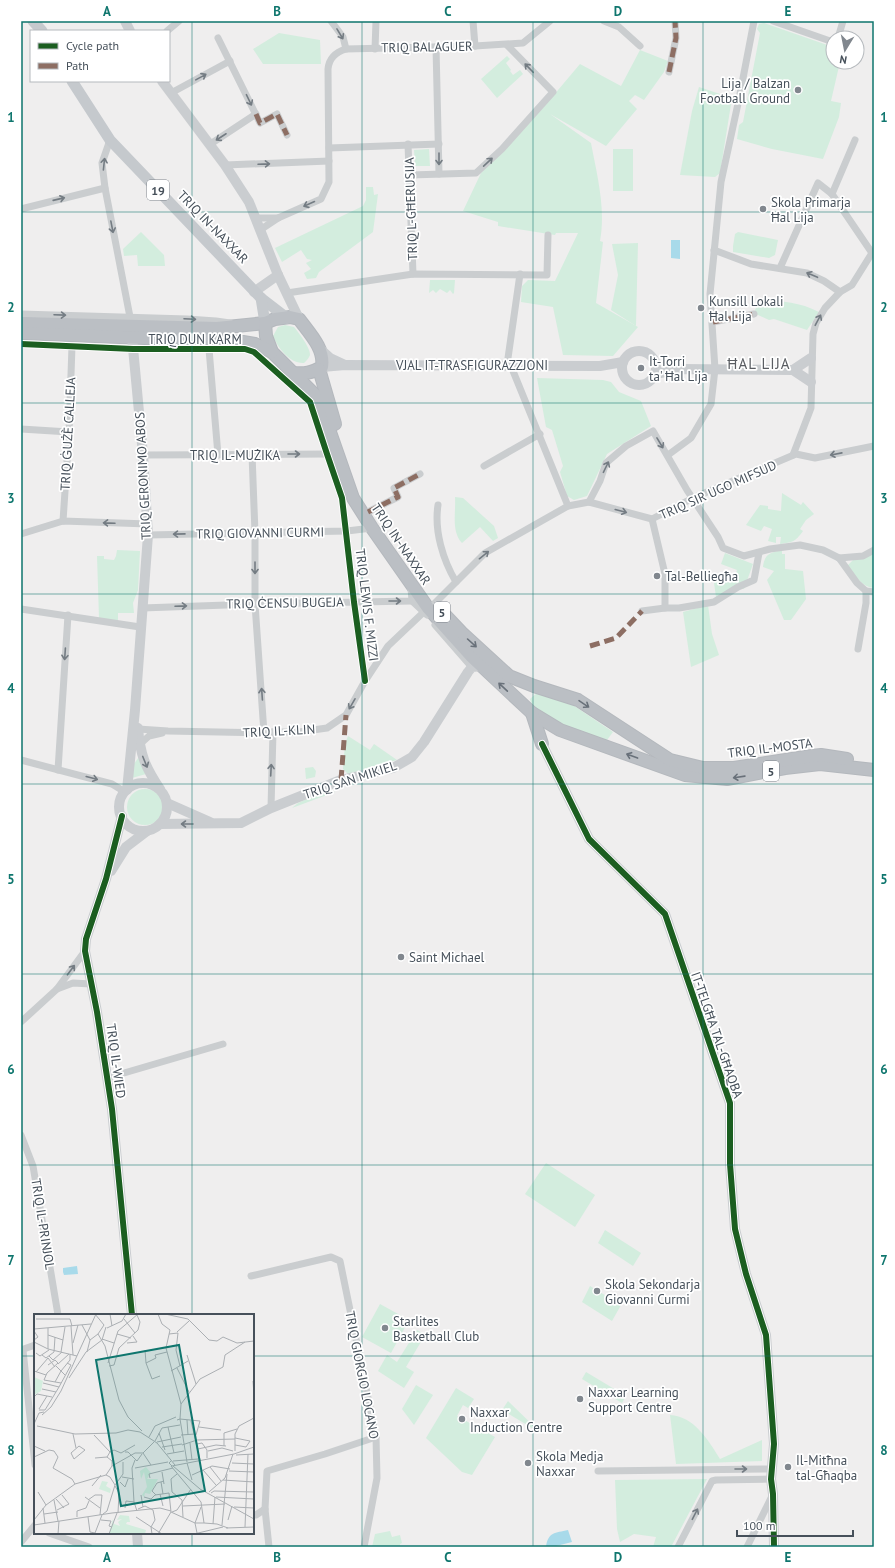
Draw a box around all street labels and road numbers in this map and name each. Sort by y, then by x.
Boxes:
street label: TRIQ BALAGUER [381,38,473,56]
street label: TRIQ L-GĦERUSIJA [401,157,421,261]
road number: 19 [147,180,169,200]
street label: TRIQ IN-NAXXAR [174,187,252,267]
street label: TRIQ DUN KARM [148,331,242,348]
street label: VJAL IT-TRASFIGURAZZJONI [395,357,548,374]
street label: TRIQ ĠUŻÈ CALLEJA [57,376,79,491]
street label: TRIQ GERONIMO ABOS [131,412,155,540]
street label: TRIQ IL-MUŻIKA [190,447,280,464]
street label: TRIQ SIR UGO MIFSUD [657,457,779,523]
street label: TRIQ IN-NAXXAR [367,500,435,588]
street label: TRIQ GIOVANNI CURMI [196,523,324,543]
street label: TRIQ LEWIS F. MIZZI [352,548,382,662]
street label: TRIQ ĊENSU BUGEJA [226,593,344,613]
road number: 5 [434,602,450,622]
street label: TRIQ IL-KLIN [242,721,316,741]
street label: TRIQ IL-MOSTA [727,734,814,762]
street label: TRIQ SAN MIKIEL [301,757,399,803]
road number: 5 [763,761,779,781]
street label: IT-TELGĦA TAL-GĦAQBA [687,969,747,1101]
street label: TRIQ IL-WIED [102,1023,130,1099]
street label: TRIQ IL-PRINJOL [27,1177,59,1271]
street label: TRIQ GIORGIO LOCANO [341,1310,383,1441]

